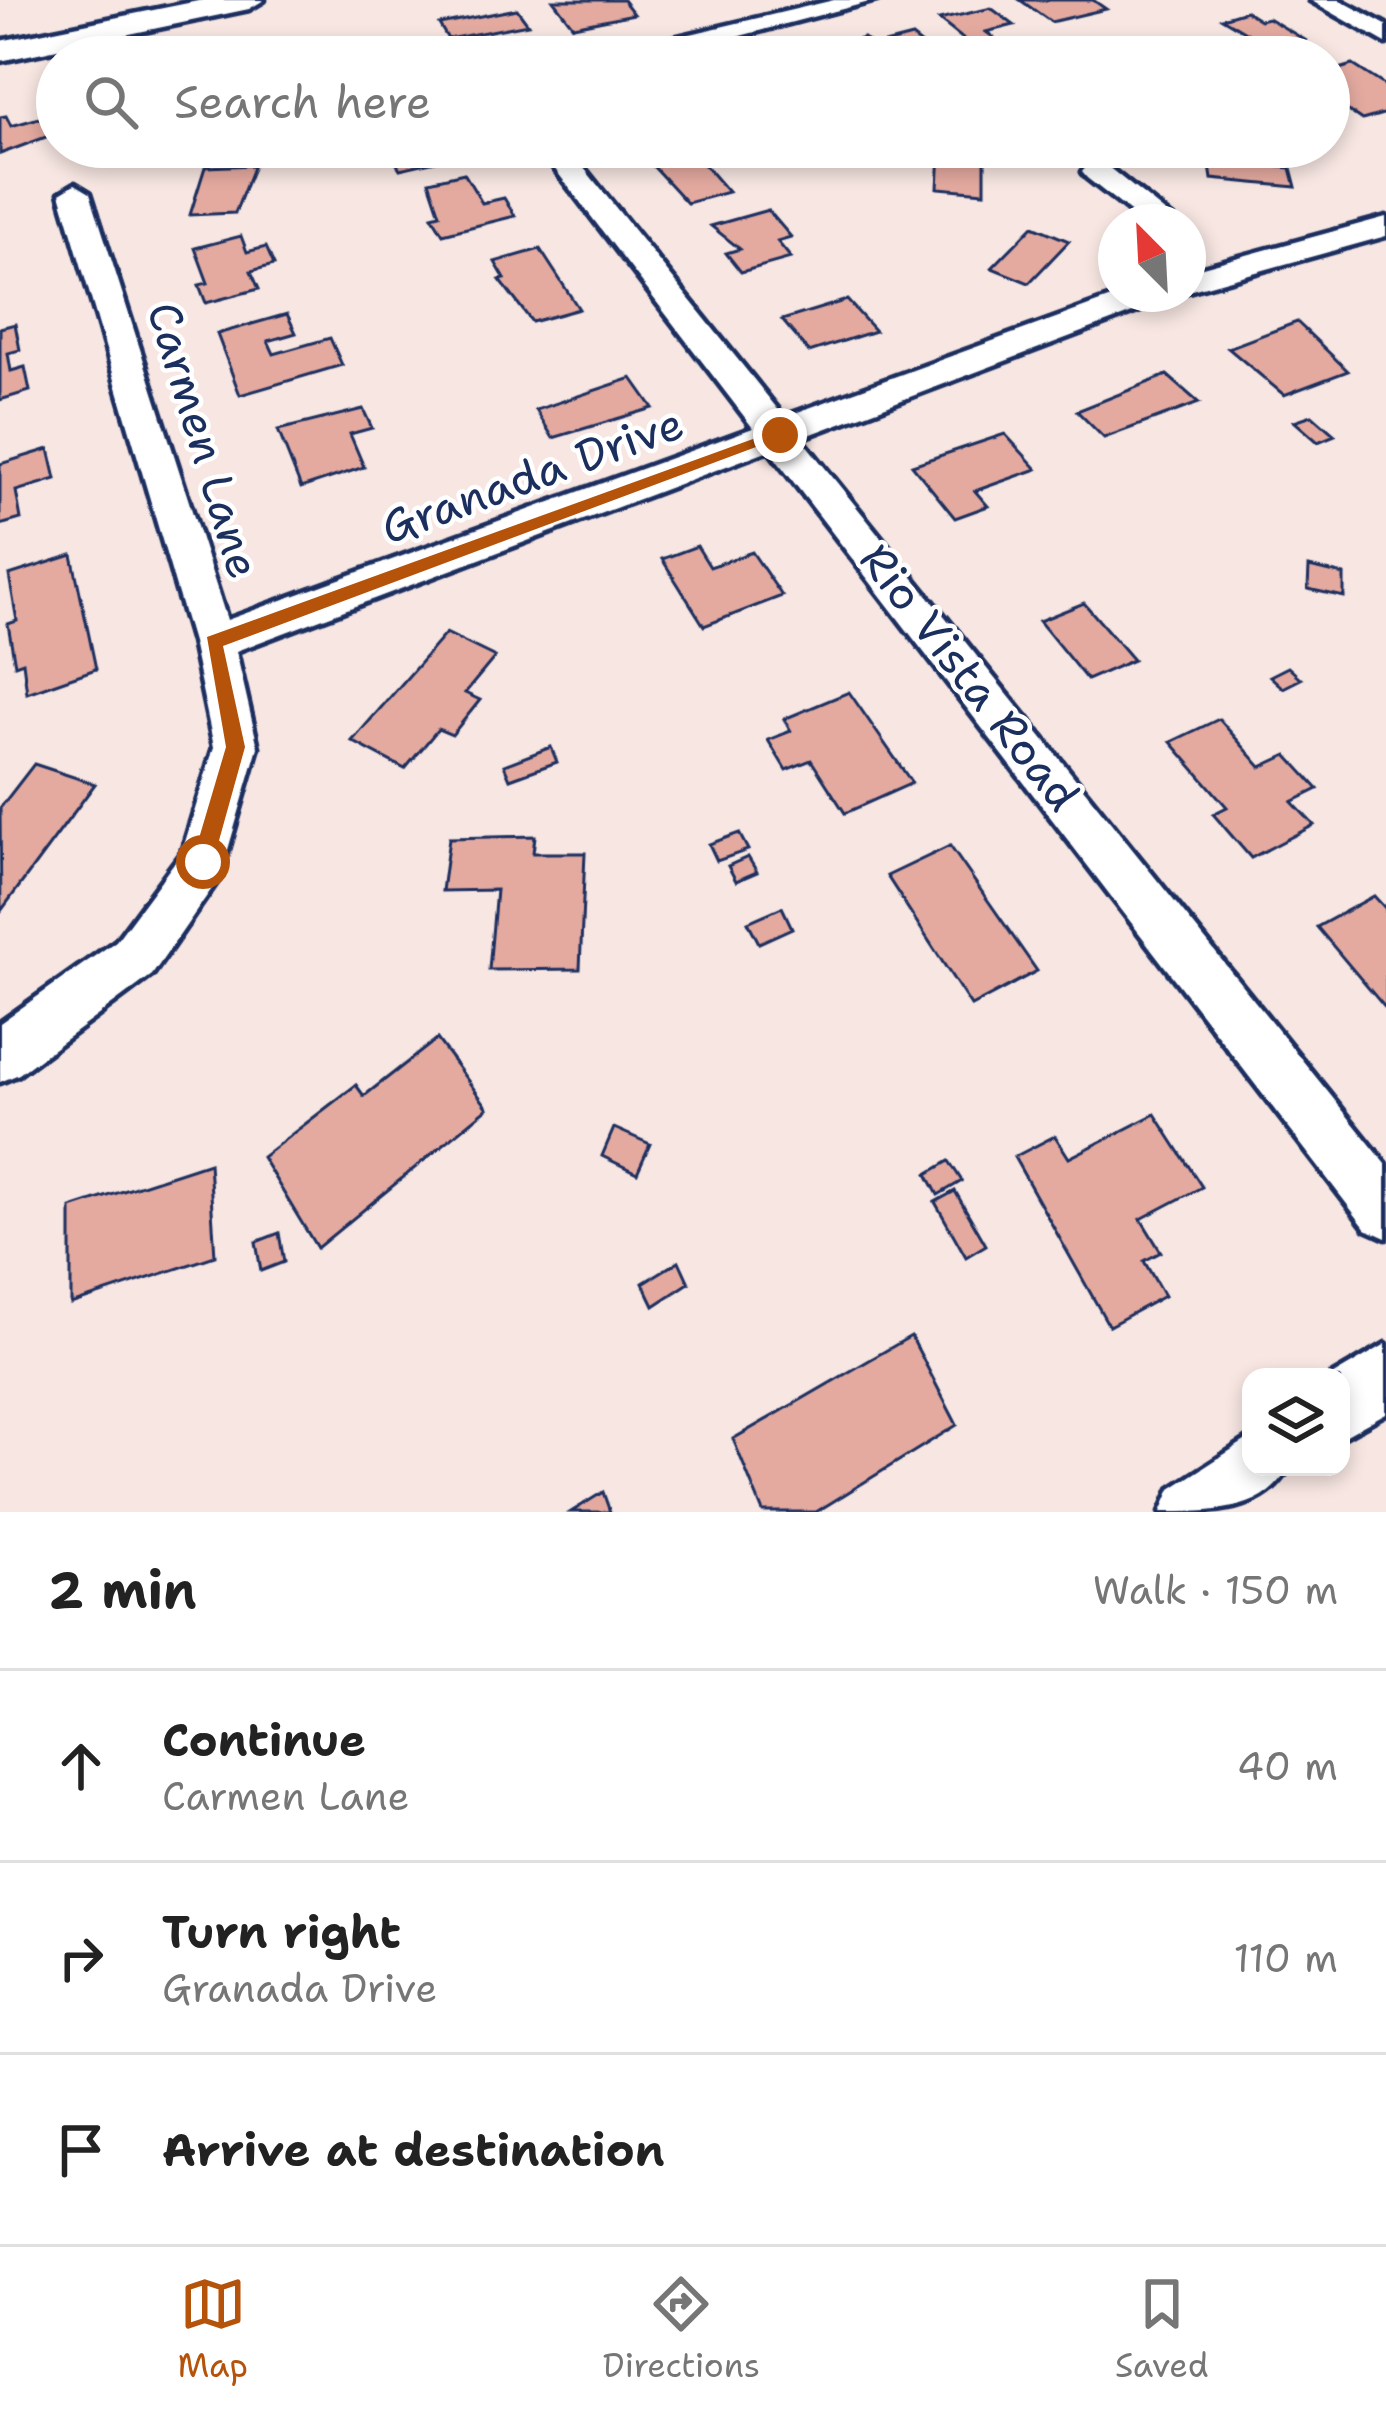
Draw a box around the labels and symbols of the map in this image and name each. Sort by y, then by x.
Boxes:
north arrow [1098,204,1206,312]
street label: Carmen Lane [134,295,274,585]
street label: Granada Drive [373,392,691,558]
route end [753,408,807,462]
street label: Rio Vista Road [847,531,1093,823]
route start [176,835,230,889]

